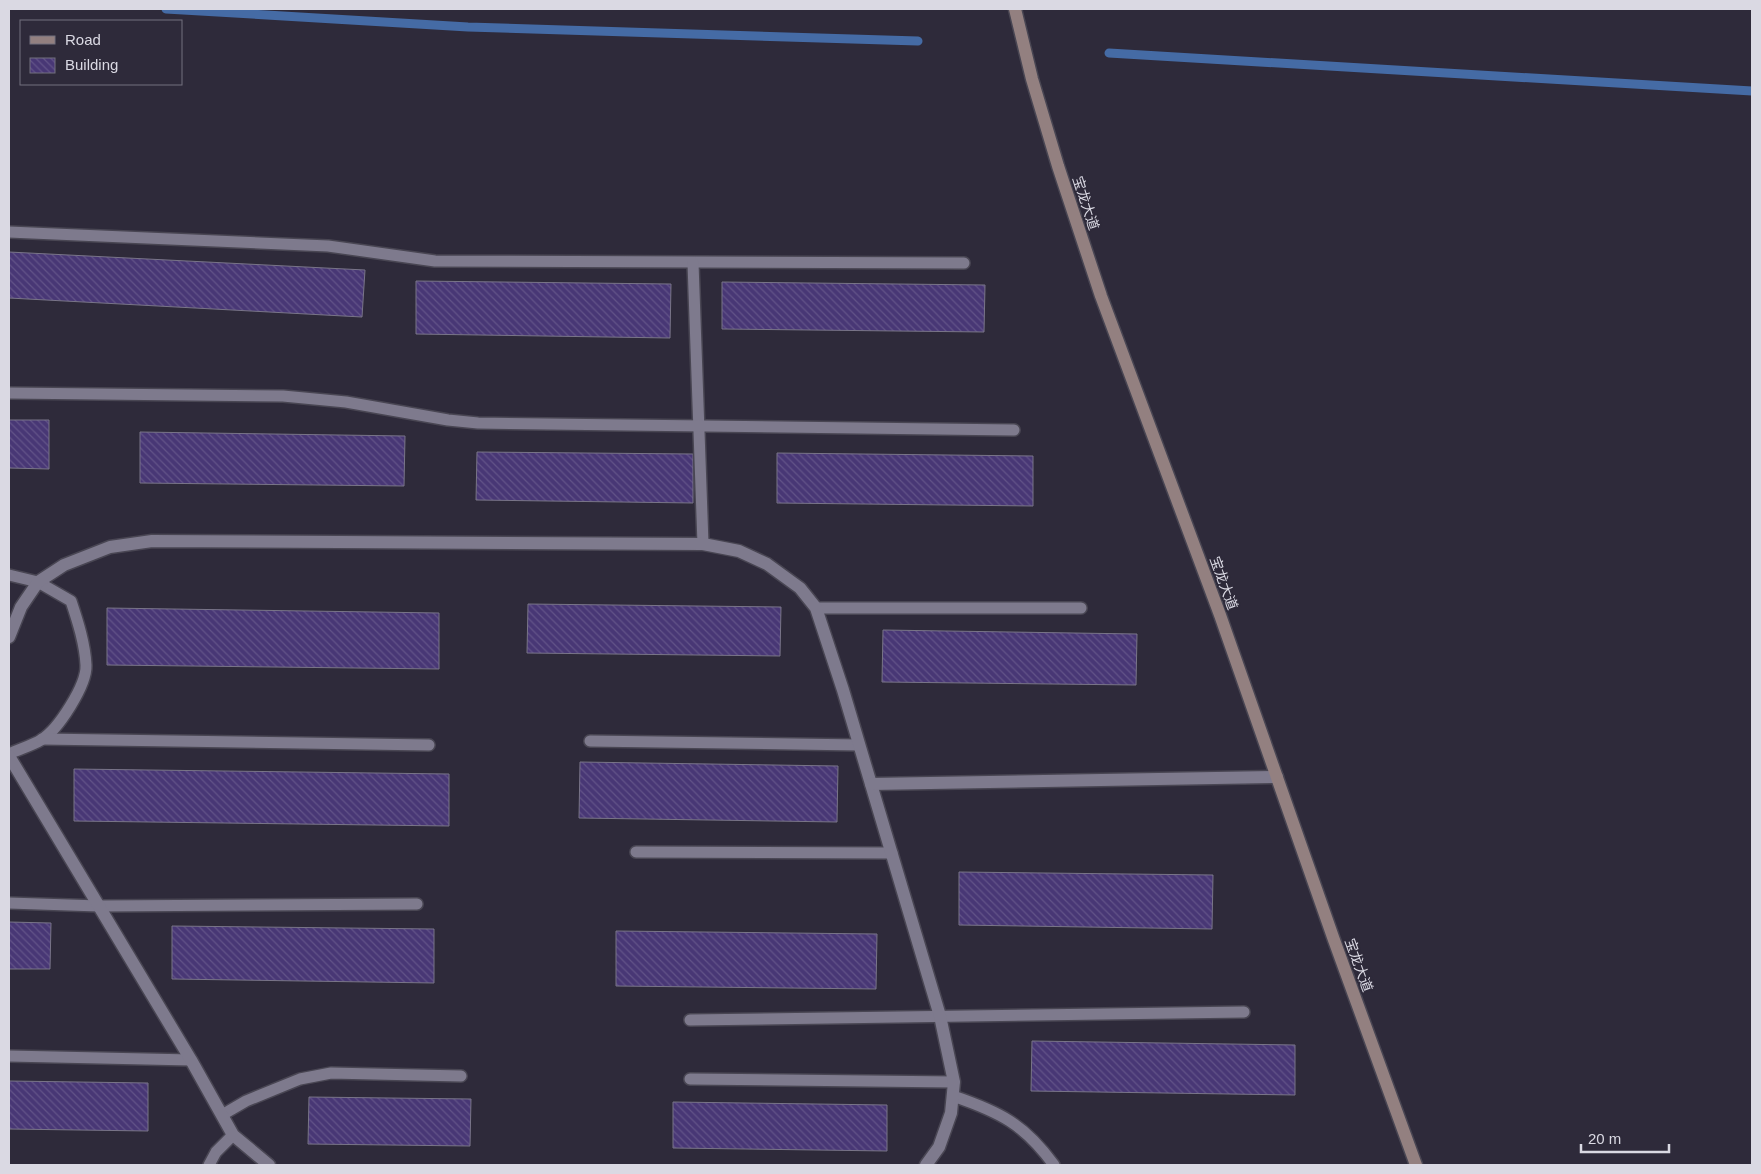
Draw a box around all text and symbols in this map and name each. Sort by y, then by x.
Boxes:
legend [20,20,182,85]
text: Road [65,31,101,48]
text: Building [65,56,118,73]
street label: 宝龙大道 [1070,174,1102,232]
street label: 宝龙大道 [1207,554,1241,612]
street label: 宝龙大道 [1342,936,1376,994]
scale bar [1581,1122,1668,1154]
text: 20 m [1588,1130,1621,1147]

